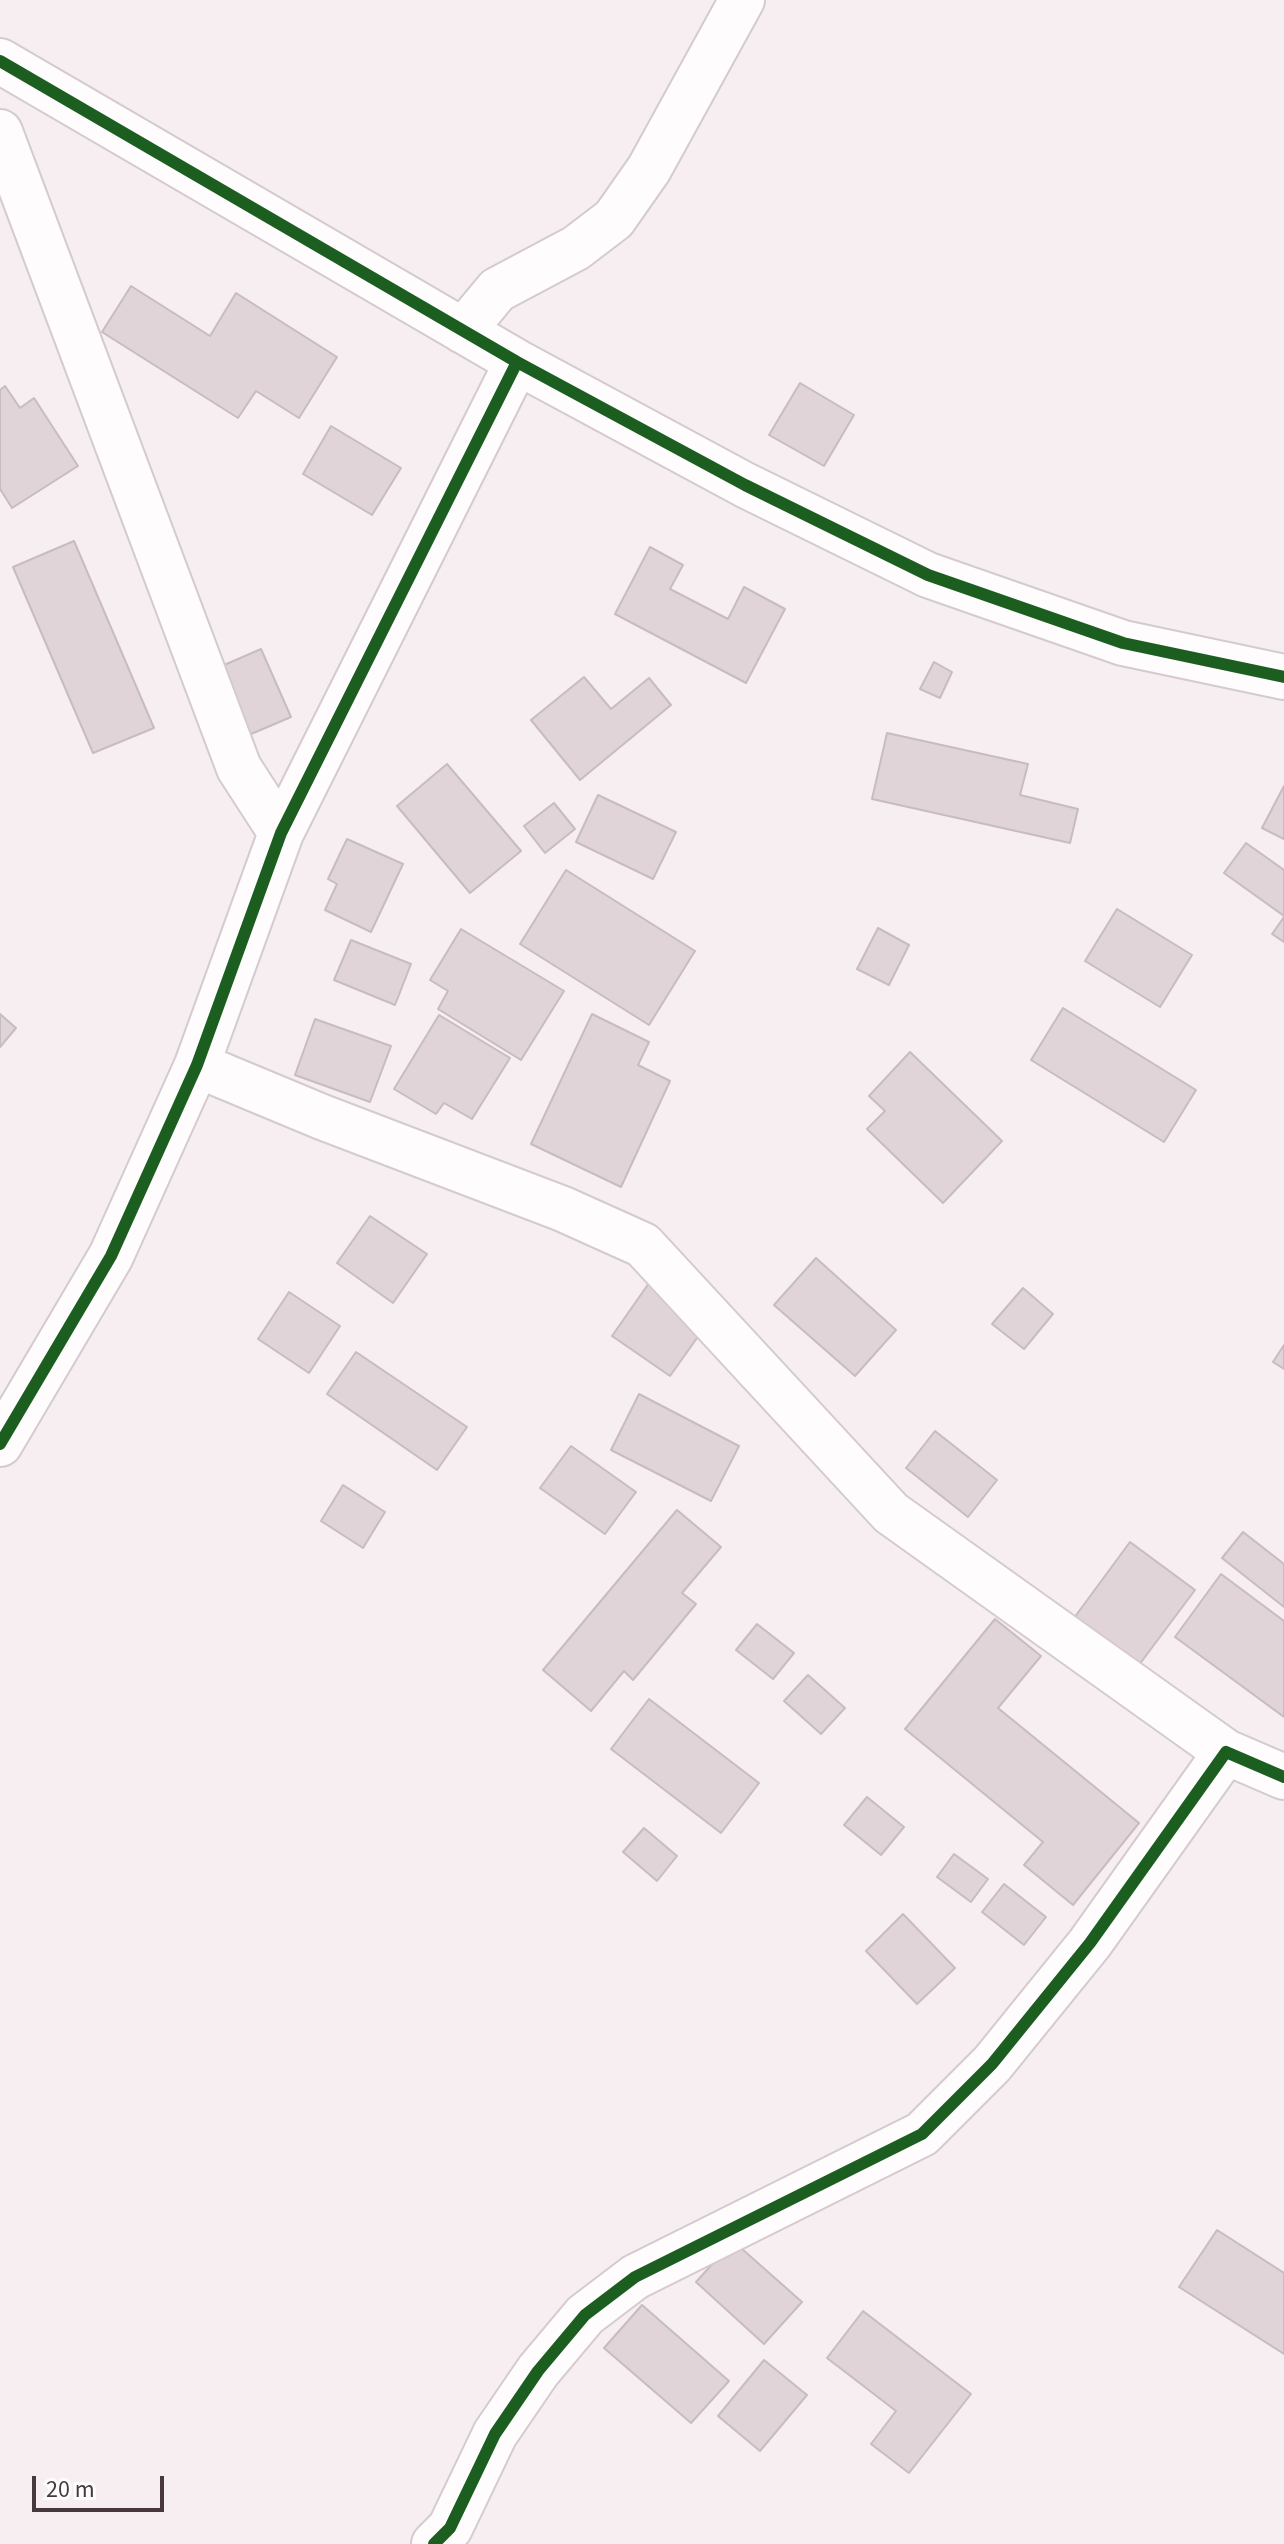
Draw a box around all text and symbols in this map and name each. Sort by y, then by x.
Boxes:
scale bar [36,2460,168,2510]
text: 20 m [46,2472,95,2507]

